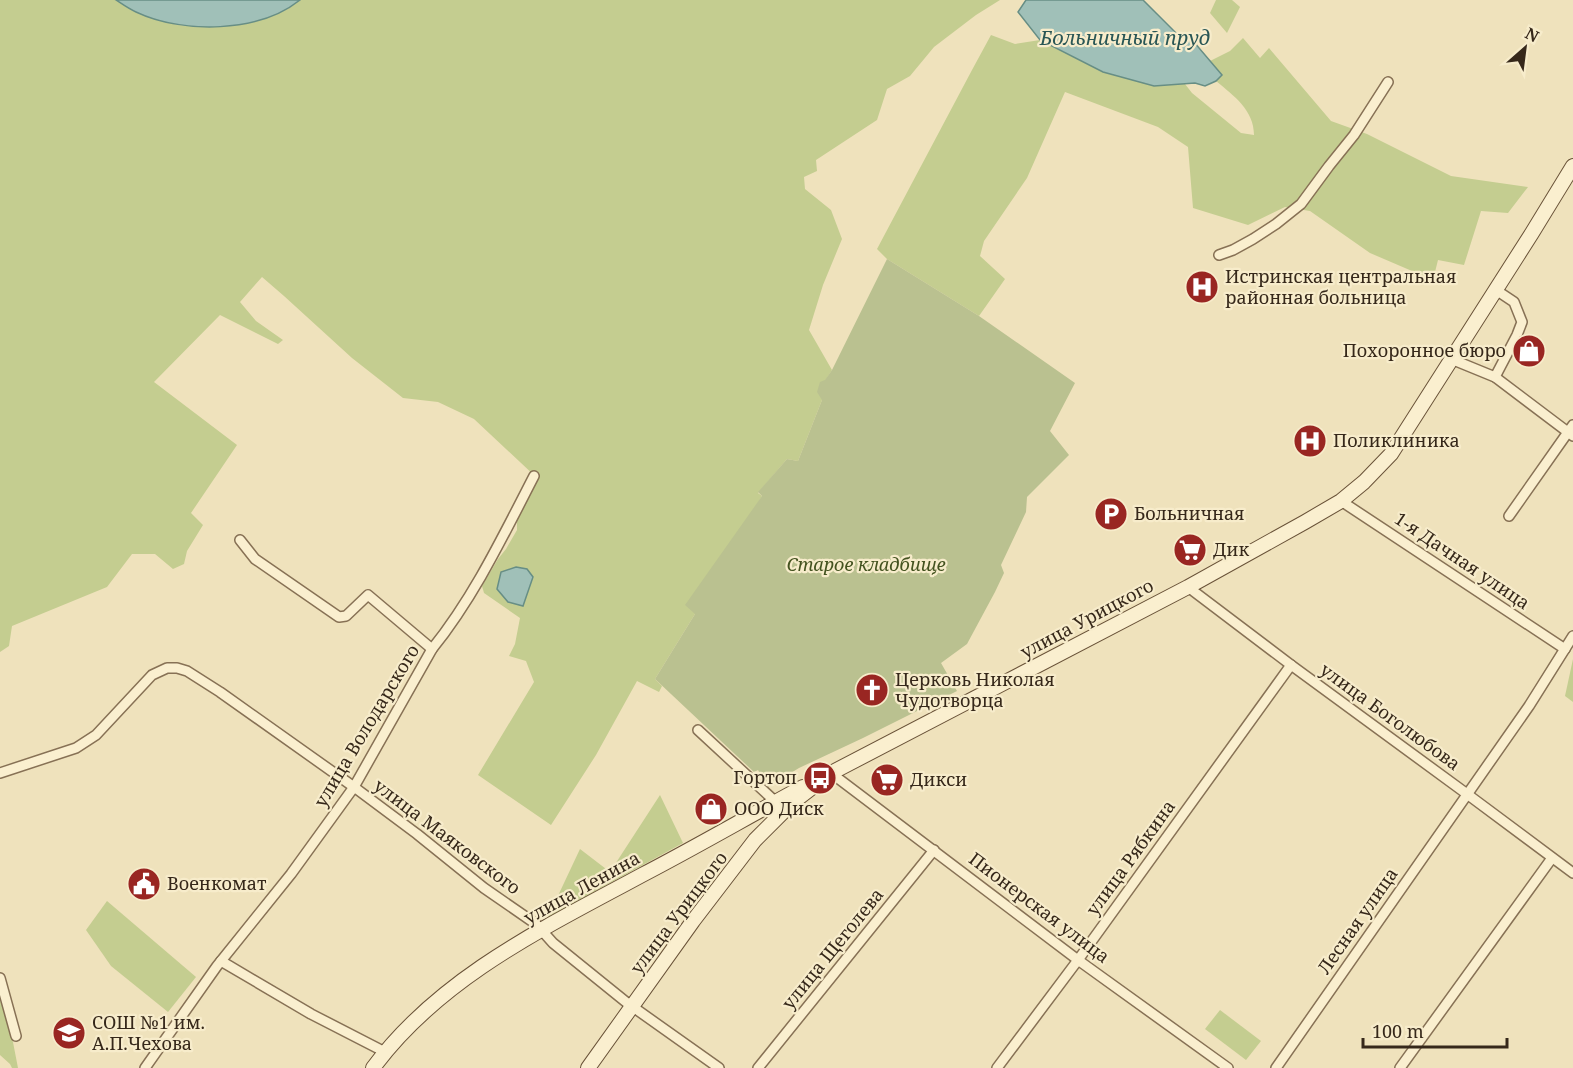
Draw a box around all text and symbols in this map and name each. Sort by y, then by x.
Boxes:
north arrow [1495,18,1555,78]
text: N [1521,22,1543,48]
water label: Больничный пруд [1039,24,1210,51]
place label: Истринская центральная районная больница [1225,264,1456,309]
hospital icon: Истринская центральная районная больница [1184,269,1220,305]
shop icon: Похоронное бюро [1511,333,1547,369]
place label: Похоронное бюро [1343,338,1506,362]
hospital icon: Поликлиника [1292,423,1328,459]
place label: Поликлиника [1333,428,1460,452]
parking icon: Больничная [1093,496,1129,532]
place label: Больничная [1134,501,1245,525]
street label: 1-я Дачная улица [1390,506,1535,614]
supermarket icon: Дик [1172,532,1208,568]
place label: Дик [1213,537,1250,561]
park label: Старое кладбище [786,552,946,576]
street label: улица Урицкого [1016,573,1157,663]
street label: улица Володарского [308,640,424,811]
street label: улица Боголюбова [1316,657,1466,775]
place label: Церковь Николая Чудотворца [895,667,1055,712]
church icon: Церковь Николая Чудотворца [854,672,890,708]
bus stop icon: Гортоп [802,760,838,796]
supermarket icon: Дикси [869,762,905,798]
place label: Гортоп [733,765,797,789]
place label: Дикси [910,767,967,791]
street label: улица Маяковского [369,773,526,899]
shop icon: ООО Диск [693,791,729,827]
street label: улица Рябкина [1080,795,1180,920]
place label: ООО Диск [734,796,824,820]
street label: улица Ленина [519,845,644,929]
street label: улица Урицкого [624,846,732,979]
street label: Пионерская улица [964,846,1115,968]
street label: Лесная улица [1312,863,1403,978]
public building icon: Военкомат [126,866,162,902]
place label: Военкомат [167,871,267,895]
street label: улица Щеголева [776,883,888,1014]
place label: СОШ №1 им. А.П.Чехова [92,1010,205,1055]
scale bar [1363,1011,1507,1049]
school or university icon: СОШ №1 им. А.П.Чехова [51,1015,87,1051]
text: 100 m [1372,1019,1424,1043]

